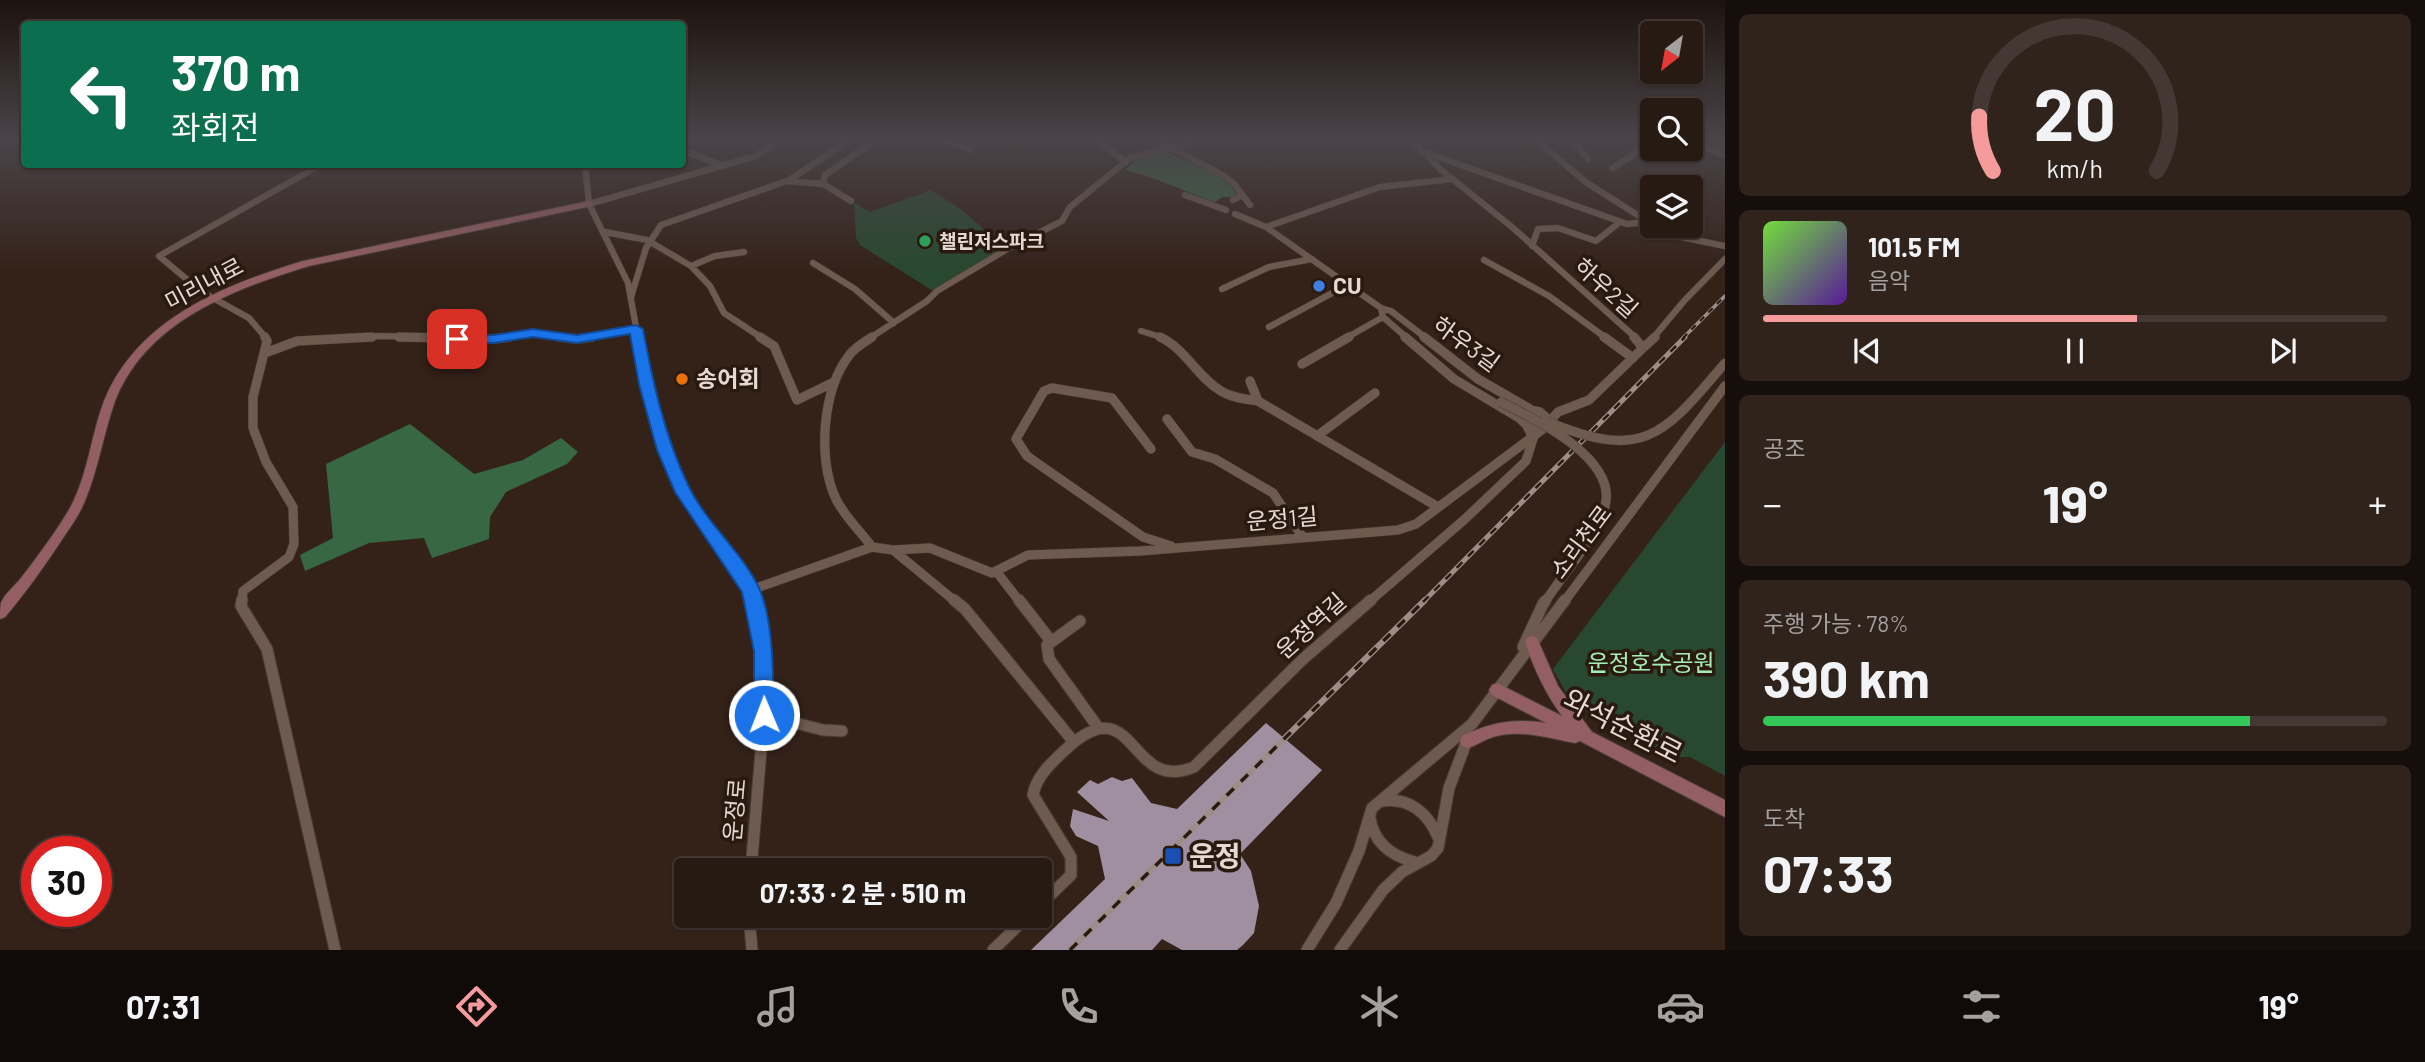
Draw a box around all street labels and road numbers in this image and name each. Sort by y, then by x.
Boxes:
street label: 미리내로 [160,251,247,315]
street label: 하우2길 [1569,251,1644,323]
street label: 하우3길 [1428,310,1505,377]
street label: 소리천로 [1544,499,1617,584]
street label: 운정1길 [1245,501,1319,535]
street label: 운정역길 [1270,587,1351,664]
street label: 와석순환로 [1558,681,1689,769]
street label: 운정로 [717,777,751,843]

